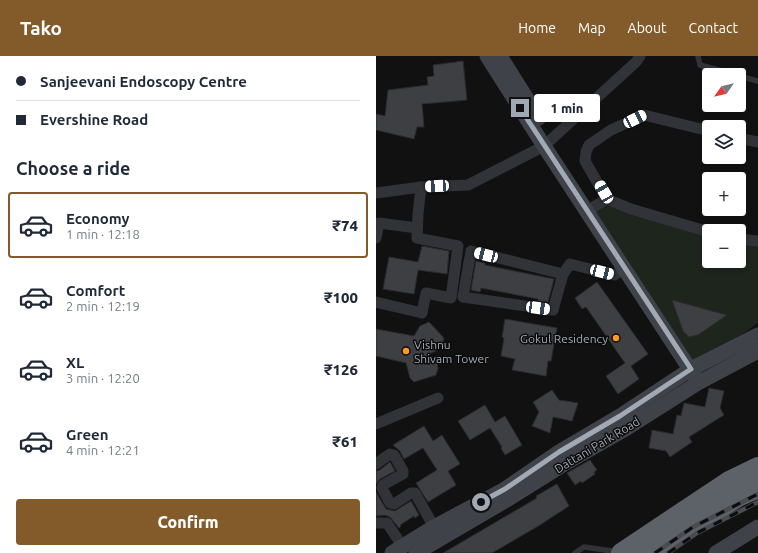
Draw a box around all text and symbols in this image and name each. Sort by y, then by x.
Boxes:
text: Tako [20,17,62,39]
text: Home [518,20,556,36]
text: Map [578,20,606,36]
text: About [628,20,667,36]
text: Contact [689,20,738,36]
north arrow [702,68,746,112]
map controls [702,68,746,268]
text: Sanjeevani Endoscopy Centre [40,73,247,90]
callout: 1 min [534,94,600,122]
route end [511,99,529,117]
text: 1 min [550,101,584,115]
car [622,108,648,130]
text: Evershine Road [40,111,148,128]
button: layers [702,120,746,164]
text: Choose a ride [16,158,130,178]
button: + [702,172,746,216]
car [425,179,449,193]
car [593,179,615,205]
icon: car [18,207,54,243]
text: Economy [66,210,130,227]
text: ₹74 [333,217,358,234]
button: − [702,224,746,268]
text: 1 min · 12:18 [66,227,140,241]
car [473,246,499,264]
car [589,263,615,281]
icon: car [18,279,54,315]
text: Comfort [66,282,125,299]
text: ₹100 [324,289,358,306]
text: 2 min · 12:19 [66,299,140,313]
car [525,300,551,316]
place label: Gokul Residency [520,332,608,345]
marker: Gokul Residency [611,333,621,343]
place label: Vishnu Shivam Tower [414,338,489,365]
marker: Vishnu Shivam Tower [401,346,411,356]
icon: car [18,351,54,387]
text: XL [66,354,84,371]
text: ₹126 [324,361,358,378]
text: 3 min · 12:20 [66,371,140,385]
street label: Dattani Park Road [552,414,642,476]
icon: car [18,423,54,459]
text: Green [66,426,108,443]
text: ₹61 [333,433,358,450]
text: 4 min · 12:21 [66,443,140,457]
route start [472,493,490,511]
button: Confirm [16,499,360,545]

